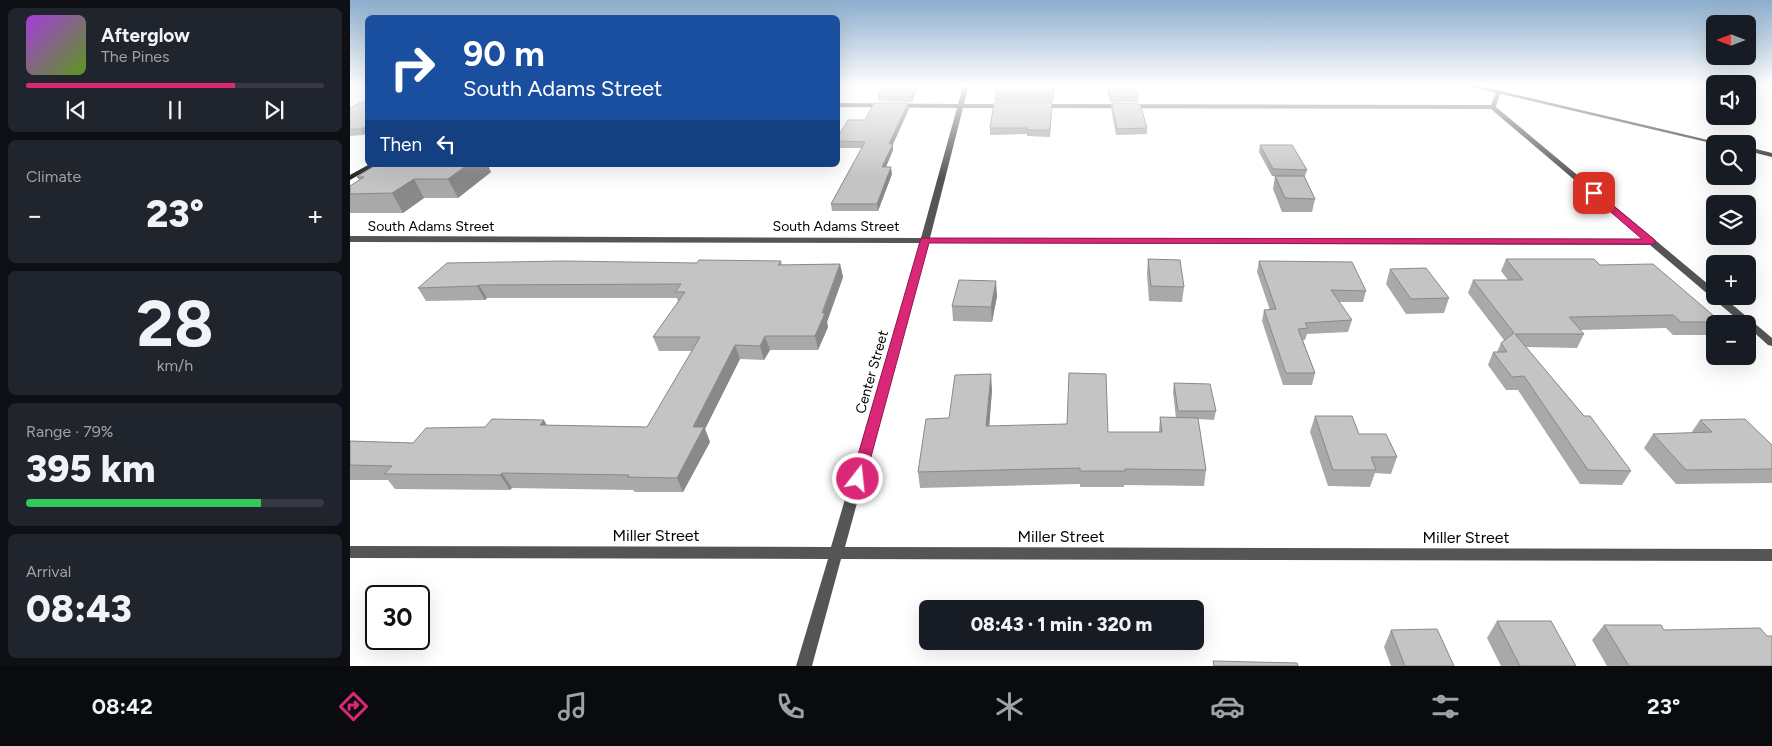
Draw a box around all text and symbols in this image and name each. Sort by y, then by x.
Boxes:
north arrow [1706,15,1756,65]
map controls [1706,15,1756,365]
text: Afterglow [101,24,190,47]
text: 90 m [463,33,545,75]
icon: right [380,35,445,100]
text: The Pines [101,47,170,66]
text: South Adams Street [463,75,662,102]
button: sound [1706,75,1756,125]
icon: previous [62,96,90,124]
icon: pause [161,96,189,124]
icon: next [260,96,288,124]
icon: left [432,130,460,158]
text: Then [380,133,422,156]
button: search [1706,135,1756,185]
text: Climate [26,167,81,186]
pin [1573,172,1615,214]
icon: arrive [1580,179,1608,207]
text: 23° [146,191,204,237]
button: layers [1706,195,1756,245]
text: − [26,198,43,232]
text: + [307,198,324,232]
street label: South Adams Street [368,218,494,235]
street label: South Adams Street [773,218,899,235]
button: + [1706,255,1756,305]
text: 28 [136,284,214,362]
button: − [1706,315,1756,365]
street label: Center Street [852,328,892,416]
text: km/h [157,356,193,375]
text: Range · 79% [26,422,113,441]
text: 395 km [26,446,156,492]
position arrow [831,452,883,504]
street label: Miller Street [612,526,700,545]
street label: Miller Street [1017,527,1105,546]
street label: Miller Street [1422,528,1510,547]
text: Arrival [26,562,71,581]
speed limit sign: 30 [365,585,430,650]
text: 08:43 [26,586,132,632]
text: 08:43 · 1 min · 320 m [971,613,1152,636]
icon: directions [336,689,371,724]
icon: music [555,689,590,724]
icon: phone [773,689,808,724]
icon: climate [992,689,1027,724]
icon: car [1210,689,1245,724]
icon: filters [1428,689,1463,724]
text: 08:42 [92,693,153,720]
text: 23° [1647,693,1680,720]

